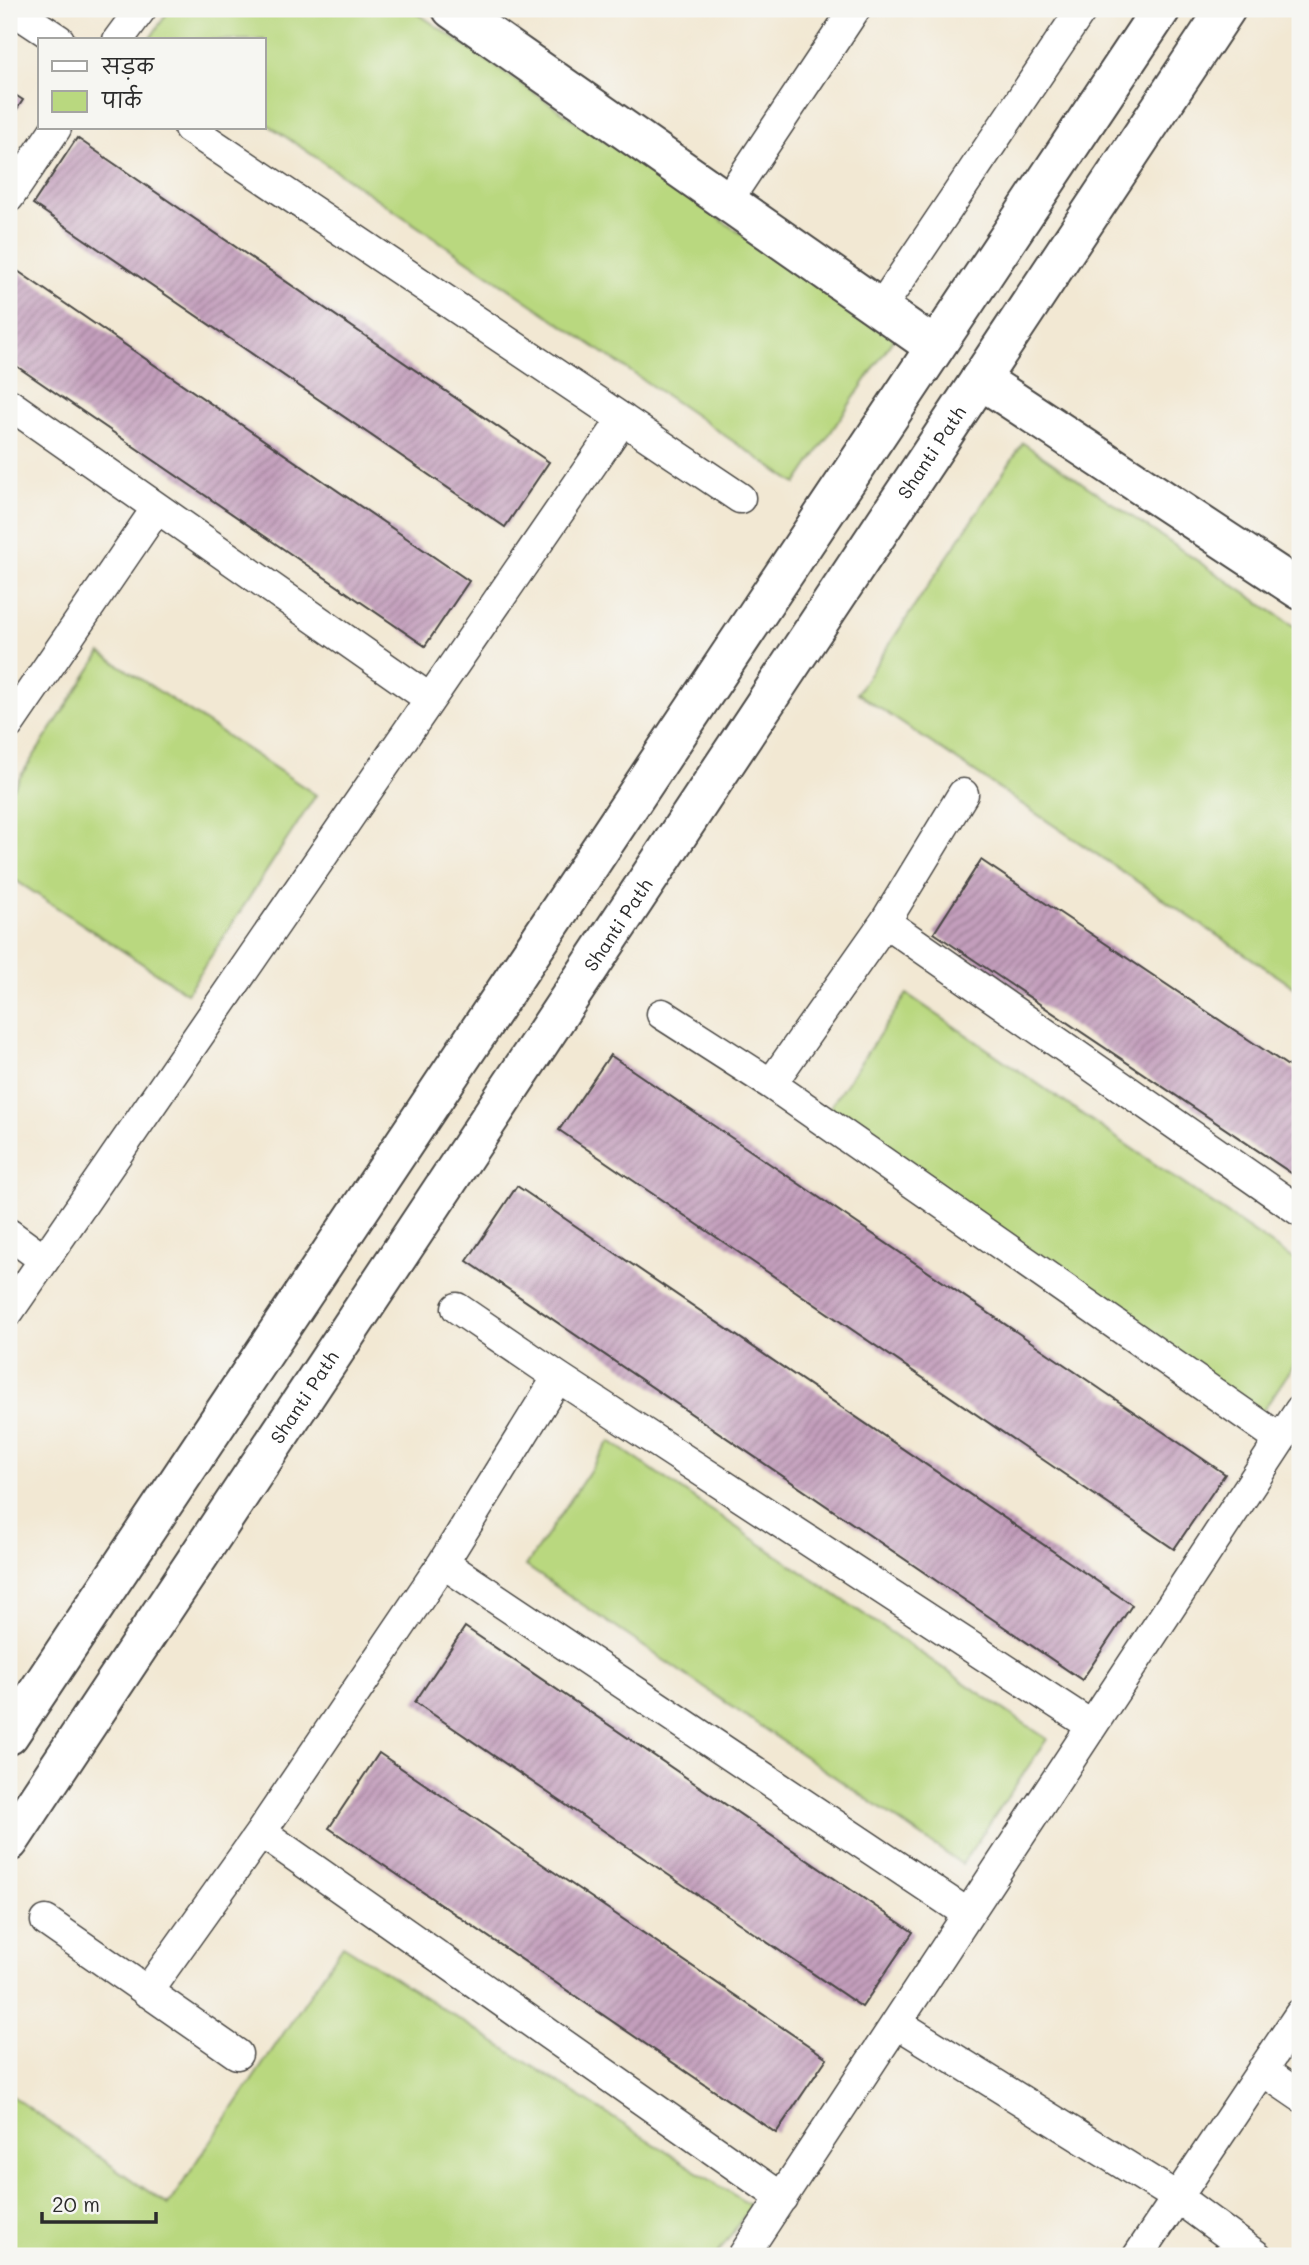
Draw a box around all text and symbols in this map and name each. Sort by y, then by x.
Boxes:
legend [38,38,266,130]
text: सड़क [101,52,155,80]
text: पार्क [101,84,143,113]
street label: Shanti Path [891,401,971,503]
street label: Shanti Path [578,873,657,976]
street label: Shanti Path [264,1346,344,1448]
scale bar [42,2181,156,2225]
text: 20 m [52,2190,100,2217]

